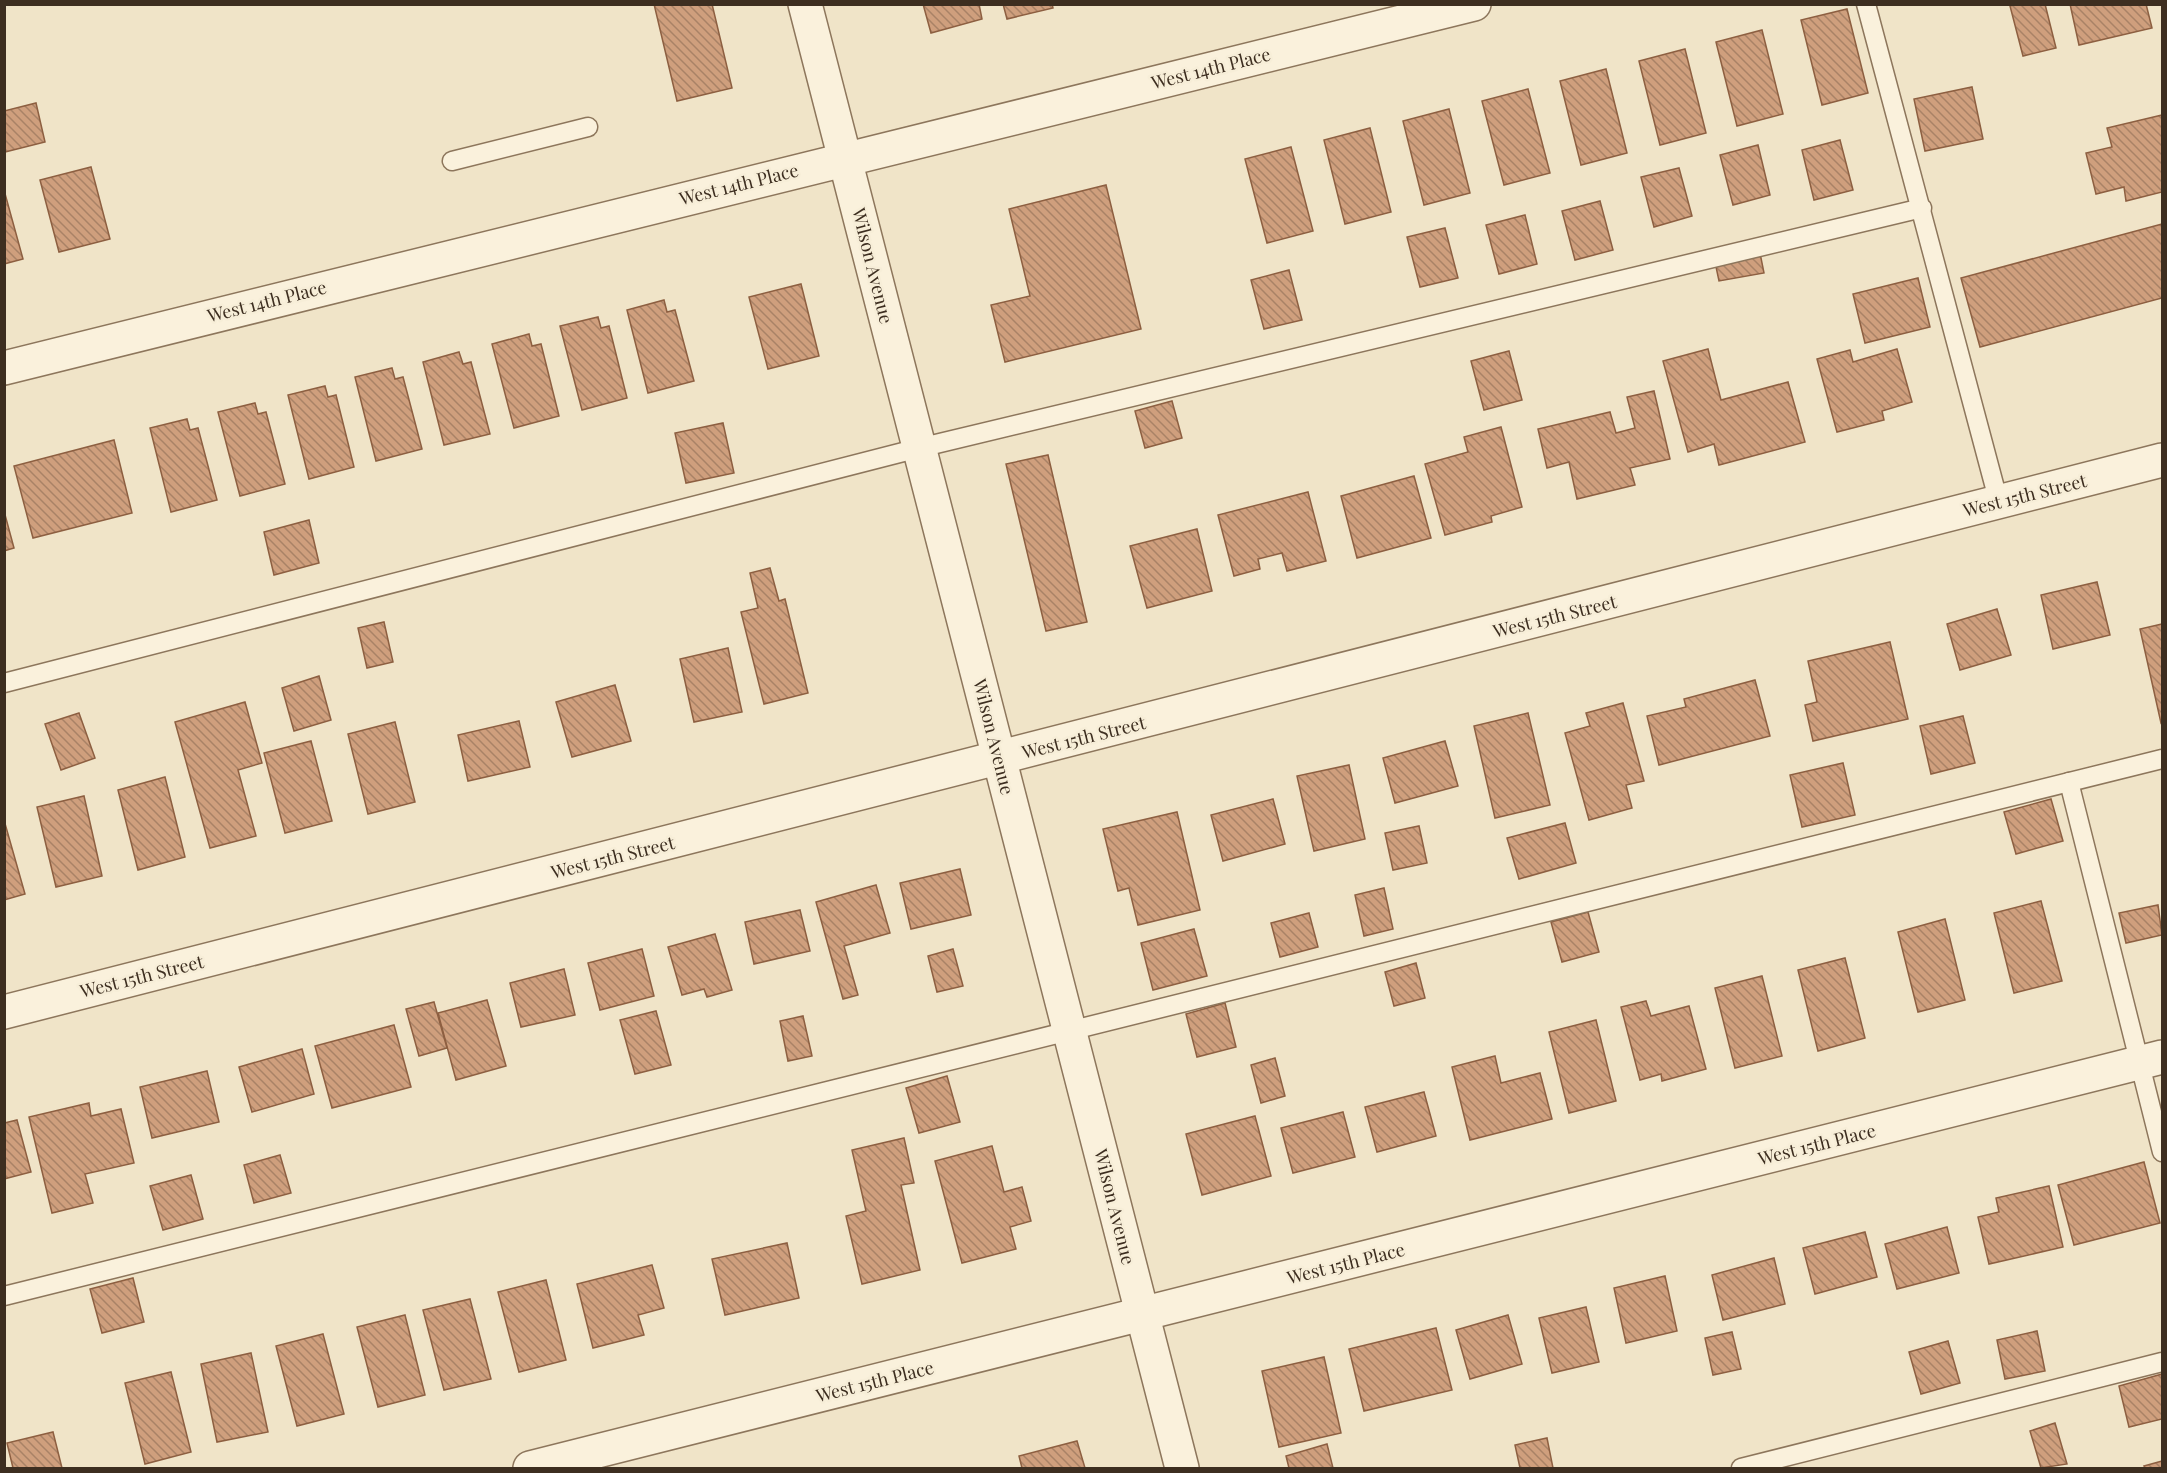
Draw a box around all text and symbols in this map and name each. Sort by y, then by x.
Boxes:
street label: West 14th Place [1148,42,1273,95]
street label: West 14th Place [676,158,801,211]
street label: Wilson Avenue [847,205,899,326]
street label: West 14th Place [204,275,329,328]
street label: West 15th Street [1960,468,2090,522]
street label: West 15th Street [1490,589,1620,643]
street label: Wilson Avenue [968,676,1020,797]
street label: West 15th Street [1019,710,1149,764]
street label: West 15th Street [548,830,678,884]
street label: West 15th Street [77,949,207,1003]
street label: West 15th Place [1754,1118,1878,1170]
street label: Wilson Avenue [1089,1146,1141,1267]
street label: West 15th Place [1283,1237,1407,1289]
street label: West 15th Place [812,1355,936,1407]

